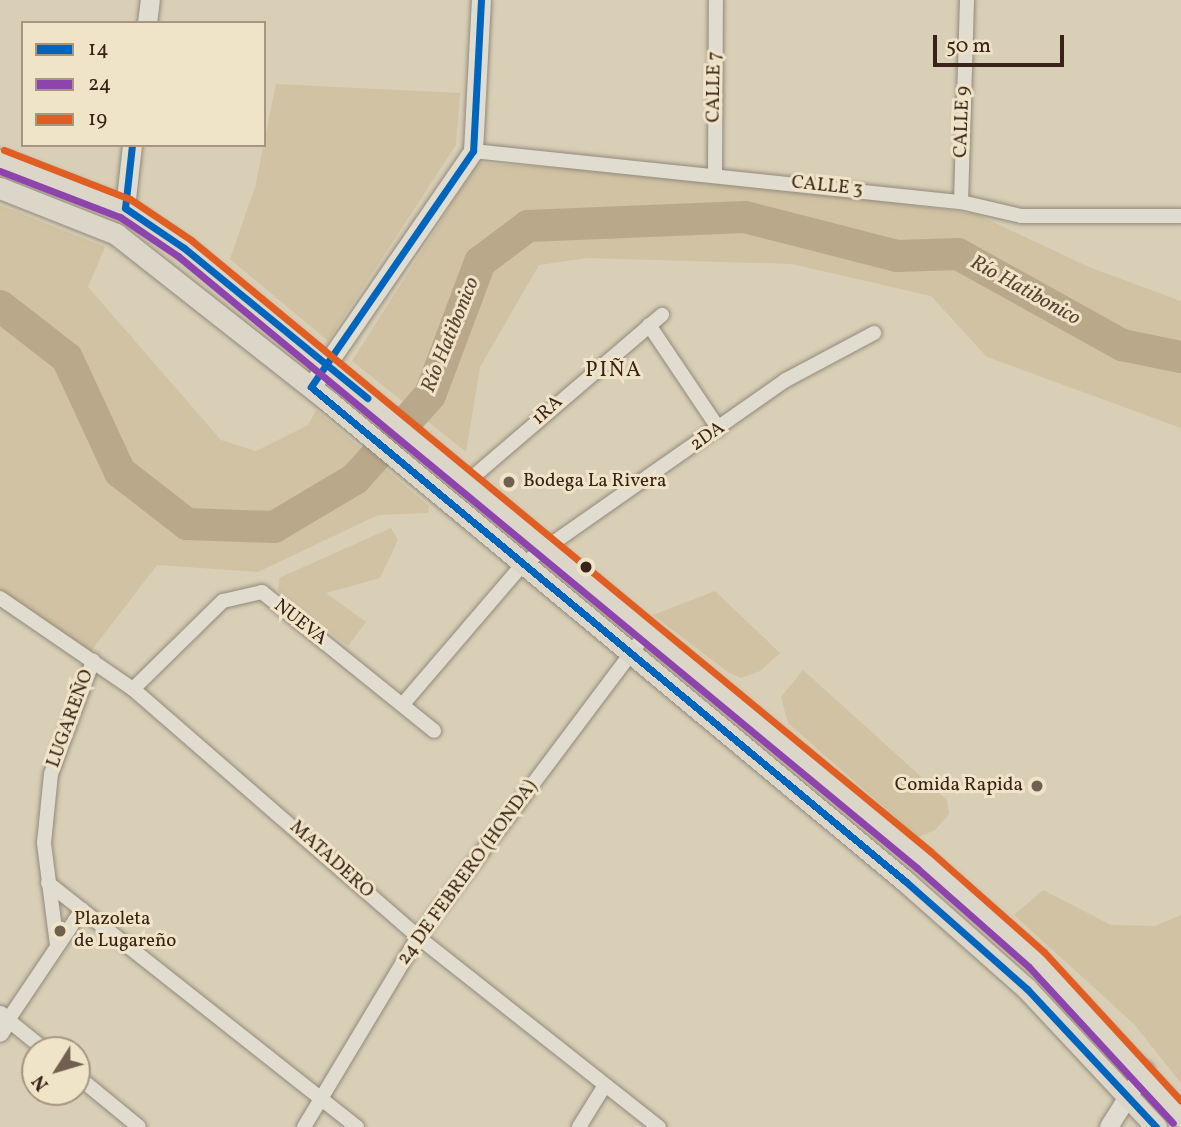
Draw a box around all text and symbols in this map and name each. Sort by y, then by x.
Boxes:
legend [21,21,266,147]
scale bar [936,21,1067,65]
text: 50 m [946,32,991,61]
text: 14 [88,35,109,64]
street label: CALLE 7 [703,51,727,123]
text: 24 [88,70,111,99]
street label: CALLE 9 [950,86,976,158]
text: 19 [88,105,107,134]
street label: CALLE 3 [790,172,864,202]
water label: Río Hatibonico [966,250,1084,332]
water label: Río Hatibonico [416,274,486,396]
district label: PIÑA [586,358,642,384]
street label: 1RA [528,391,568,431]
street label: 2DA [686,417,730,457]
place label: Bodega La Rivera [523,471,667,493]
marker: Bodega La Rivera [501,474,517,490]
unlabelled marker [579,560,593,574]
street label: NUEVA [269,595,331,651]
street label: LUGAREÑO [43,667,99,771]
place label: Comida Rapida [895,775,1023,797]
street label: 24 DE FEBRERO (HONDA) [393,776,543,970]
marker: Comida Rapida [1029,778,1045,794]
street label: MATADERO [284,816,378,904]
place label: Plazoleta de Lugareño [74,909,176,953]
marker: Plazoleta de Lugareño [52,923,68,939]
north arrow [21,1036,91,1106]
text: N [26,1069,55,1096]

